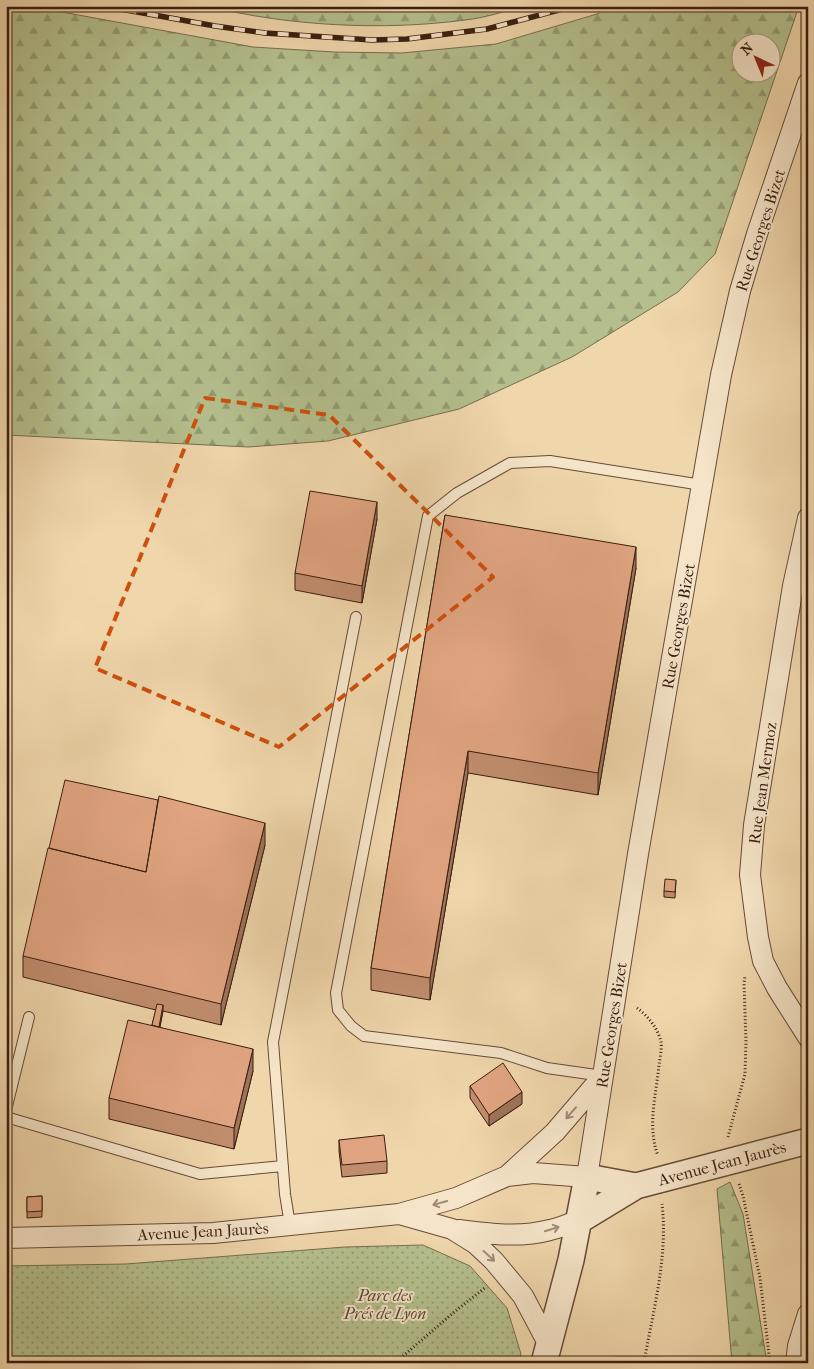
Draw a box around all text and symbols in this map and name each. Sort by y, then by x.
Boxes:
north arrow [732,32,782,82]
text: N [738,39,757,59]
street label: Rue Georges Bizet [732,166,789,294]
street label: Rue Georges Bizet [658,561,699,690]
street label: Rue Jean Mermoz [745,721,780,845]
street label: Rue Georges Bizet [592,960,631,1089]
one-way arrow [565,1106,576,1119]
street label: Avenue Jean Jaurès [655,1137,788,1190]
one-way arrow [432,1199,448,1208]
street label: Avenue Jean Jaurès [136,1219,269,1244]
one-way arrow [544,1224,560,1234]
one-way arrow [482,1250,495,1262]
park label: Parc des Prés de Lyon [343,1286,426,1323]

